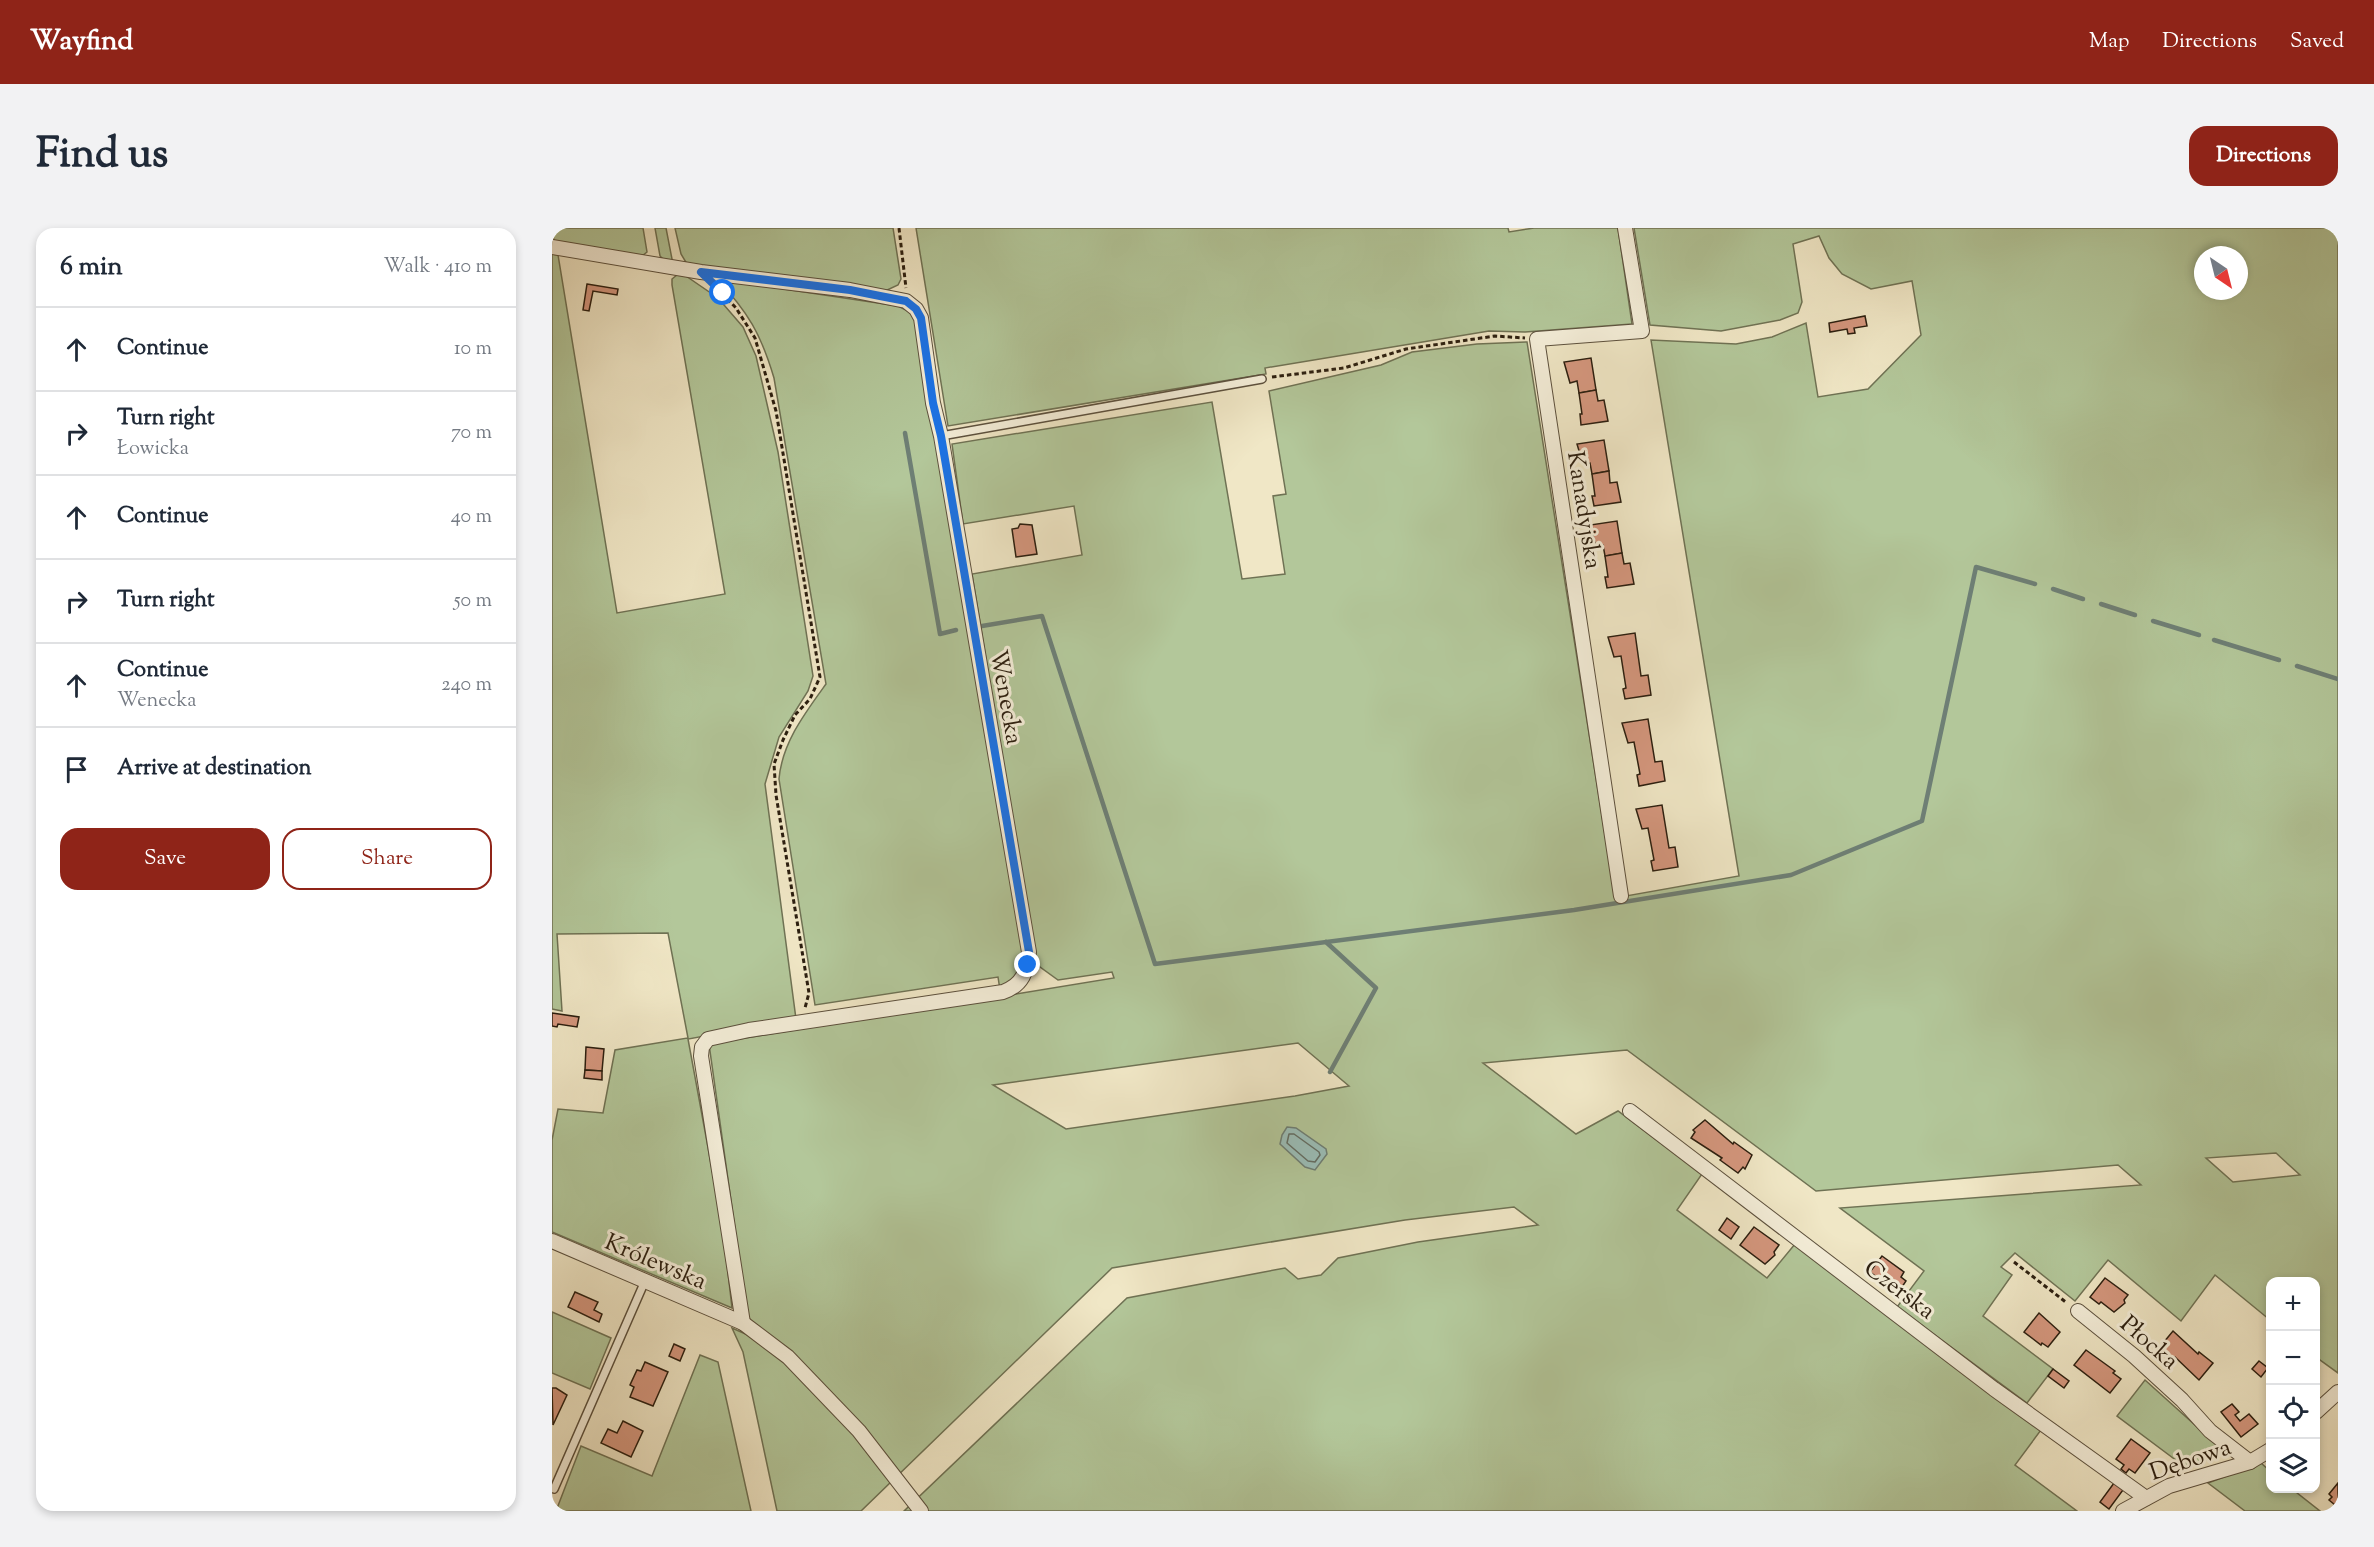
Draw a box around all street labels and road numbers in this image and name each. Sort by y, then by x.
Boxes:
street label: Kanadyjska [1557,449,1609,572]
street label: Wenecka [980,647,1030,747]
street label: Królewska [599,1226,711,1300]
street label: Czerska [1856,1252,1942,1329]
street label: Płocka [2112,1308,2186,1379]
street label: Dębowa [2145,1431,2236,1491]

